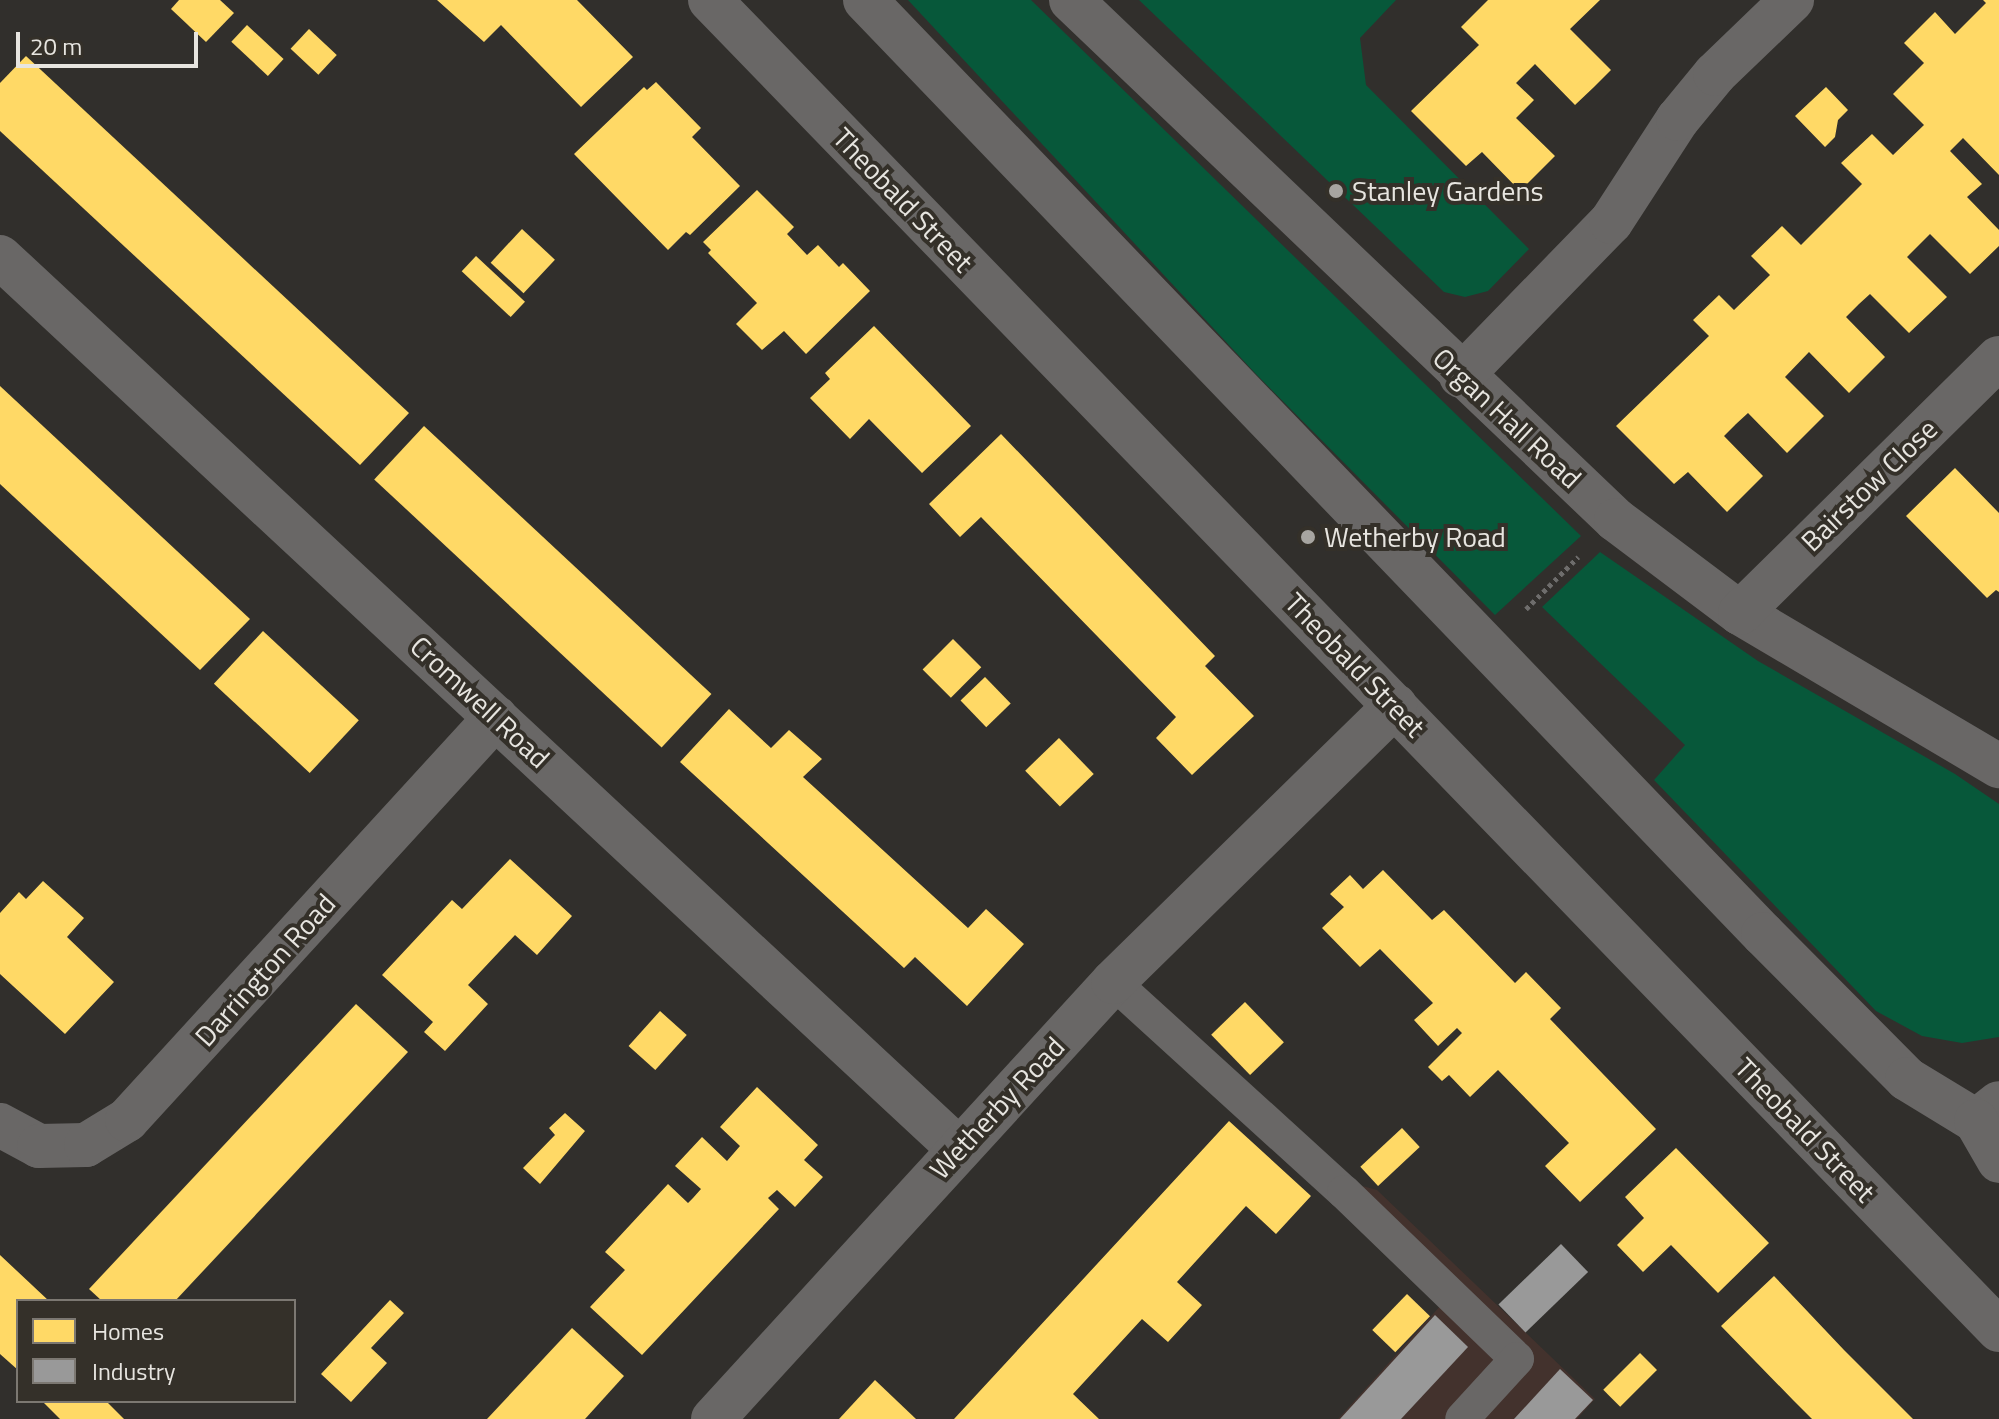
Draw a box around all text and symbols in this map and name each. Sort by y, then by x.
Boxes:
scale bar [20,16,202,66]
text: 20 m [30,28,82,64]
street label: Theobald Street [826,121,980,279]
place label: Stanley Gardens [1352,174,1543,208]
marker: Stanley Gardens [1327,182,1345,200]
street label: Organ Hall Road [1426,341,1588,495]
street label: Bairstow Close [1794,412,1944,558]
place label: Wetherby Road [1324,520,1506,554]
marker: Wetherby Road [1299,528,1317,546]
street label: Theobald Street [1278,586,1432,744]
street label: Cromwell Road [404,629,556,775]
street label: Darrington Road [188,887,342,1053]
street label: Wetherby Road [923,1030,1071,1186]
street label: Theobald Street [1728,1051,1882,1209]
legend [16,1299,296,1403]
text: Homes [92,1313,164,1349]
text: Industry [92,1353,176,1389]

